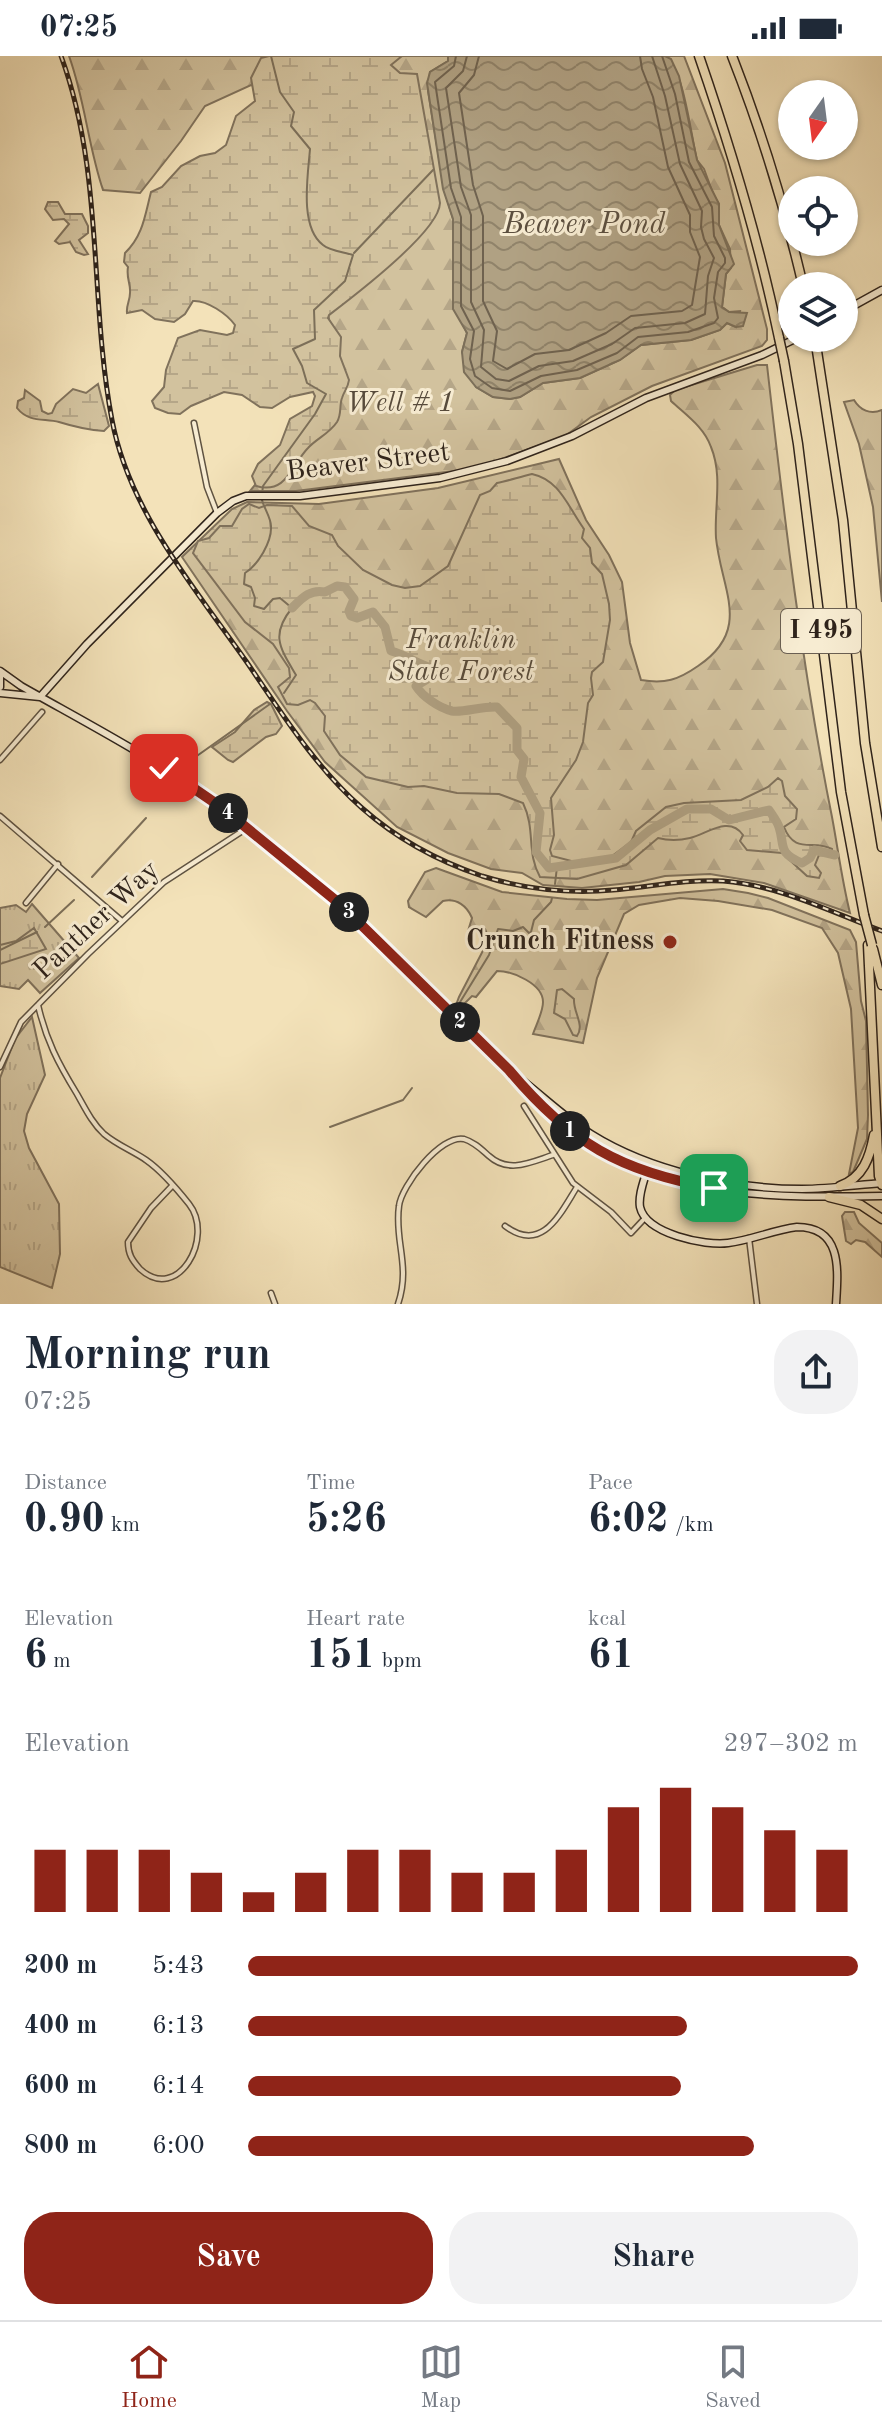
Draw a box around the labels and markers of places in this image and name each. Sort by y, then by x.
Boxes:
pin [130,734,198,802]
pin: 4 [208,793,248,833]
pin: 3 [329,892,369,932]
place label: Crunch Fitness [466,928,654,956]
marker: Crunch Fitness [661,933,679,951]
pin: 2 [440,1002,480,1042]
pin: 1 [550,1111,590,1151]
pin [680,1154,748,1222]

